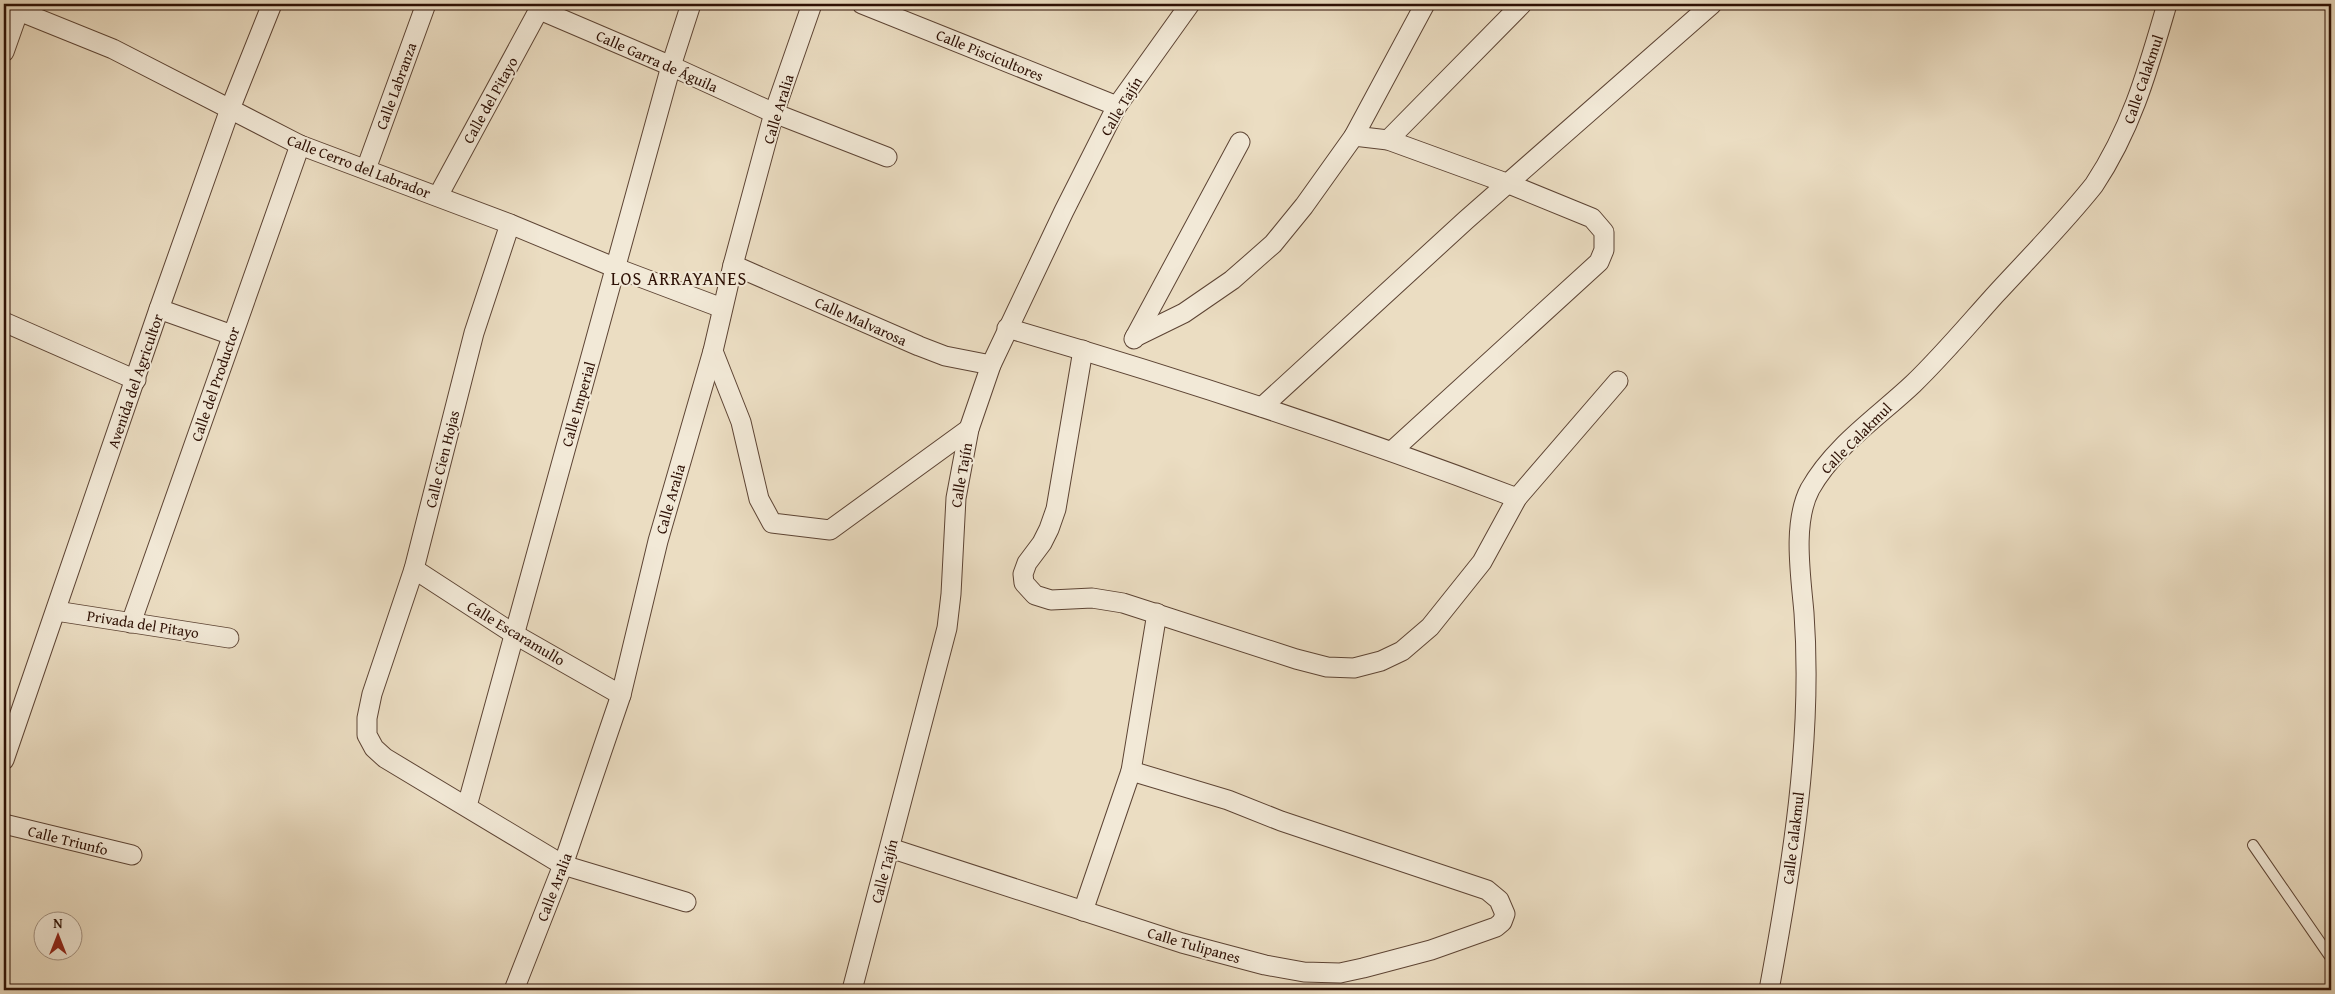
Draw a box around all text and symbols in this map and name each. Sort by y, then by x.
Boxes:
street label: Calle Piscicultores [933,24,1047,86]
street label: Calle Garra de Águila [593,25,721,97]
street label: Calle Calakmul [2118,32,2168,126]
street label: Calle Labranza [371,39,421,133]
street label: Calle del Pitayo [458,53,523,147]
street label: Calle Aralia [757,72,799,146]
street label: Calle Tajín [1095,72,1147,140]
street label: Calle Cerro del Labrador [284,129,434,203]
district label: LOS ARRAYANES [611,265,747,292]
street label: Calle Malvarosa [812,291,910,351]
street label: Avenida del Agricultor [102,311,168,451]
street label: Calle del Productor [186,324,244,444]
street label: Calle Imperial [556,359,600,449]
street label: Calle Calakmul [1816,398,1896,478]
street label: Calle Cien Hojas [420,408,464,510]
street label: Calle Tajín [945,440,977,509]
street label: Calle Aralia [650,462,690,536]
street label: Calle Escaramullo [463,595,569,671]
street label: Privada del Pitayo [85,605,201,643]
street label: Calle Calakmul [1777,791,1809,885]
street label: Calle Triunfo [26,820,111,860]
street label: Calle Tajín [865,836,903,905]
street label: Calle Aralia [531,850,577,924]
north arrow [32,912,82,962]
text: N [53,913,63,933]
street label: Calle Tulipanes [1145,922,1243,968]

